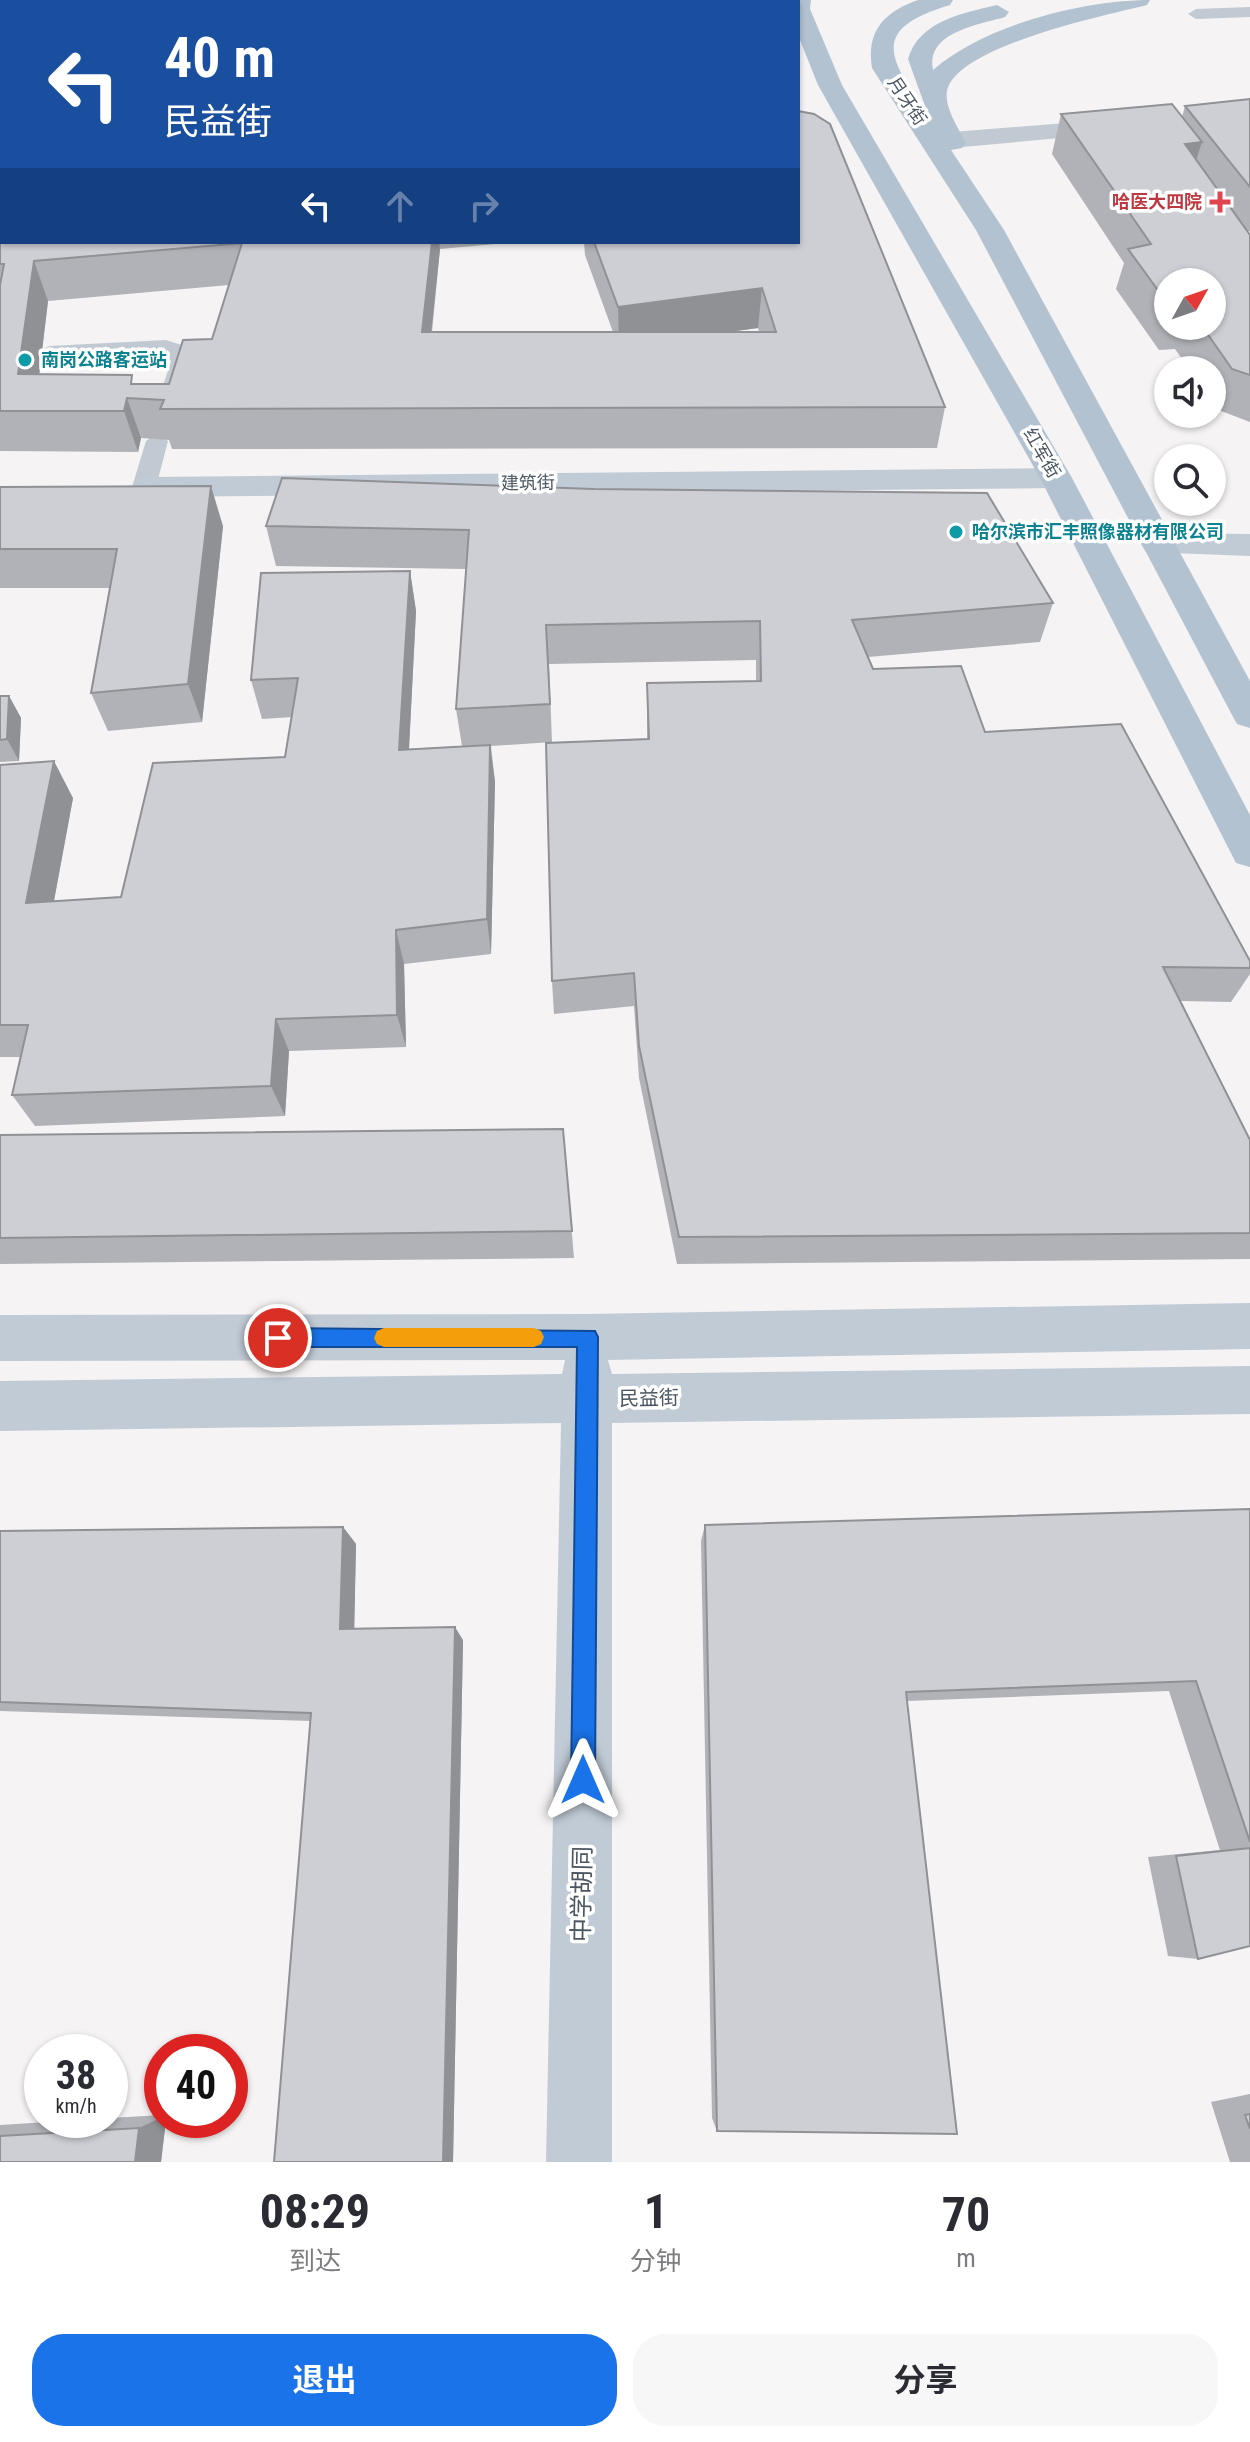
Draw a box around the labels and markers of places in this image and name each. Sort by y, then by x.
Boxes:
place label: 哈医大四院 [1112,191,1202,212]
marker: 哈医大四院 [1209,191,1231,213]
place label: 南岗公路客运站 [41,349,167,370]
marker: 南岗公路客运站 [16,351,34,369]
place label: 哈尔滨市汇丰照像器材有限公司 [972,521,1224,542]
marker: 哈尔滨市汇丰照像器材有限公司 [947,523,965,541]
pin [244,1304,312,1372]

